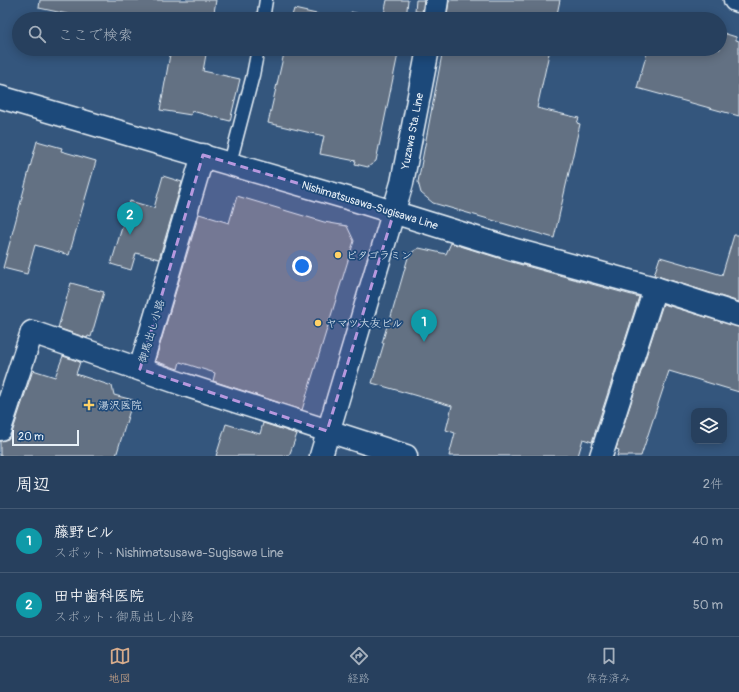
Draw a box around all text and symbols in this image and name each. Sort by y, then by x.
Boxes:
search box [12,12,727,56]
icon: search [26,23,48,45]
text: ここで検索 [58,26,133,45]
street label: Yuzawa Sta. Line [398,91,426,172]
street label: Nishimatsusawa-Sugisawa Line [300,179,440,233]
pin: 2 [117,202,143,235]
place label: ピタゴラミン [346,249,412,262]
marker: ピタゴラミン [333,250,343,260]
your location [292,256,312,276]
street label: 御馬出し小路 [136,298,167,365]
pin: 1 [411,309,437,342]
place label: ヤマツ大友ビル [326,317,403,330]
marker: ヤマツ大友ビル [313,318,323,328]
marker: 湯沢医院 [83,399,95,411]
place label: 湯沢医院 [98,399,142,412]
map controls [691,408,727,444]
button: layers [691,408,727,444]
scale bar [12,428,79,447]
text: 20 m [18,430,44,443]
text: 周辺 [16,474,50,495]
text: 2件 [703,476,723,492]
text: 藤野ビル [54,523,114,542]
text: 1 [26,533,32,549]
text: 40 m [692,533,723,549]
text: スポット · Nishimatsusawa-Sugisawa Line [54,545,283,561]
text: 田中歯科医院 [54,587,144,606]
text: 2 [25,597,33,613]
text: 50 m [693,597,723,613]
text: スポット · 御馬出し小路 [54,609,194,625]
tab: 地図 [109,645,131,685]
tab: 経路 [348,645,370,685]
tab: 保存済み [587,645,631,685]

